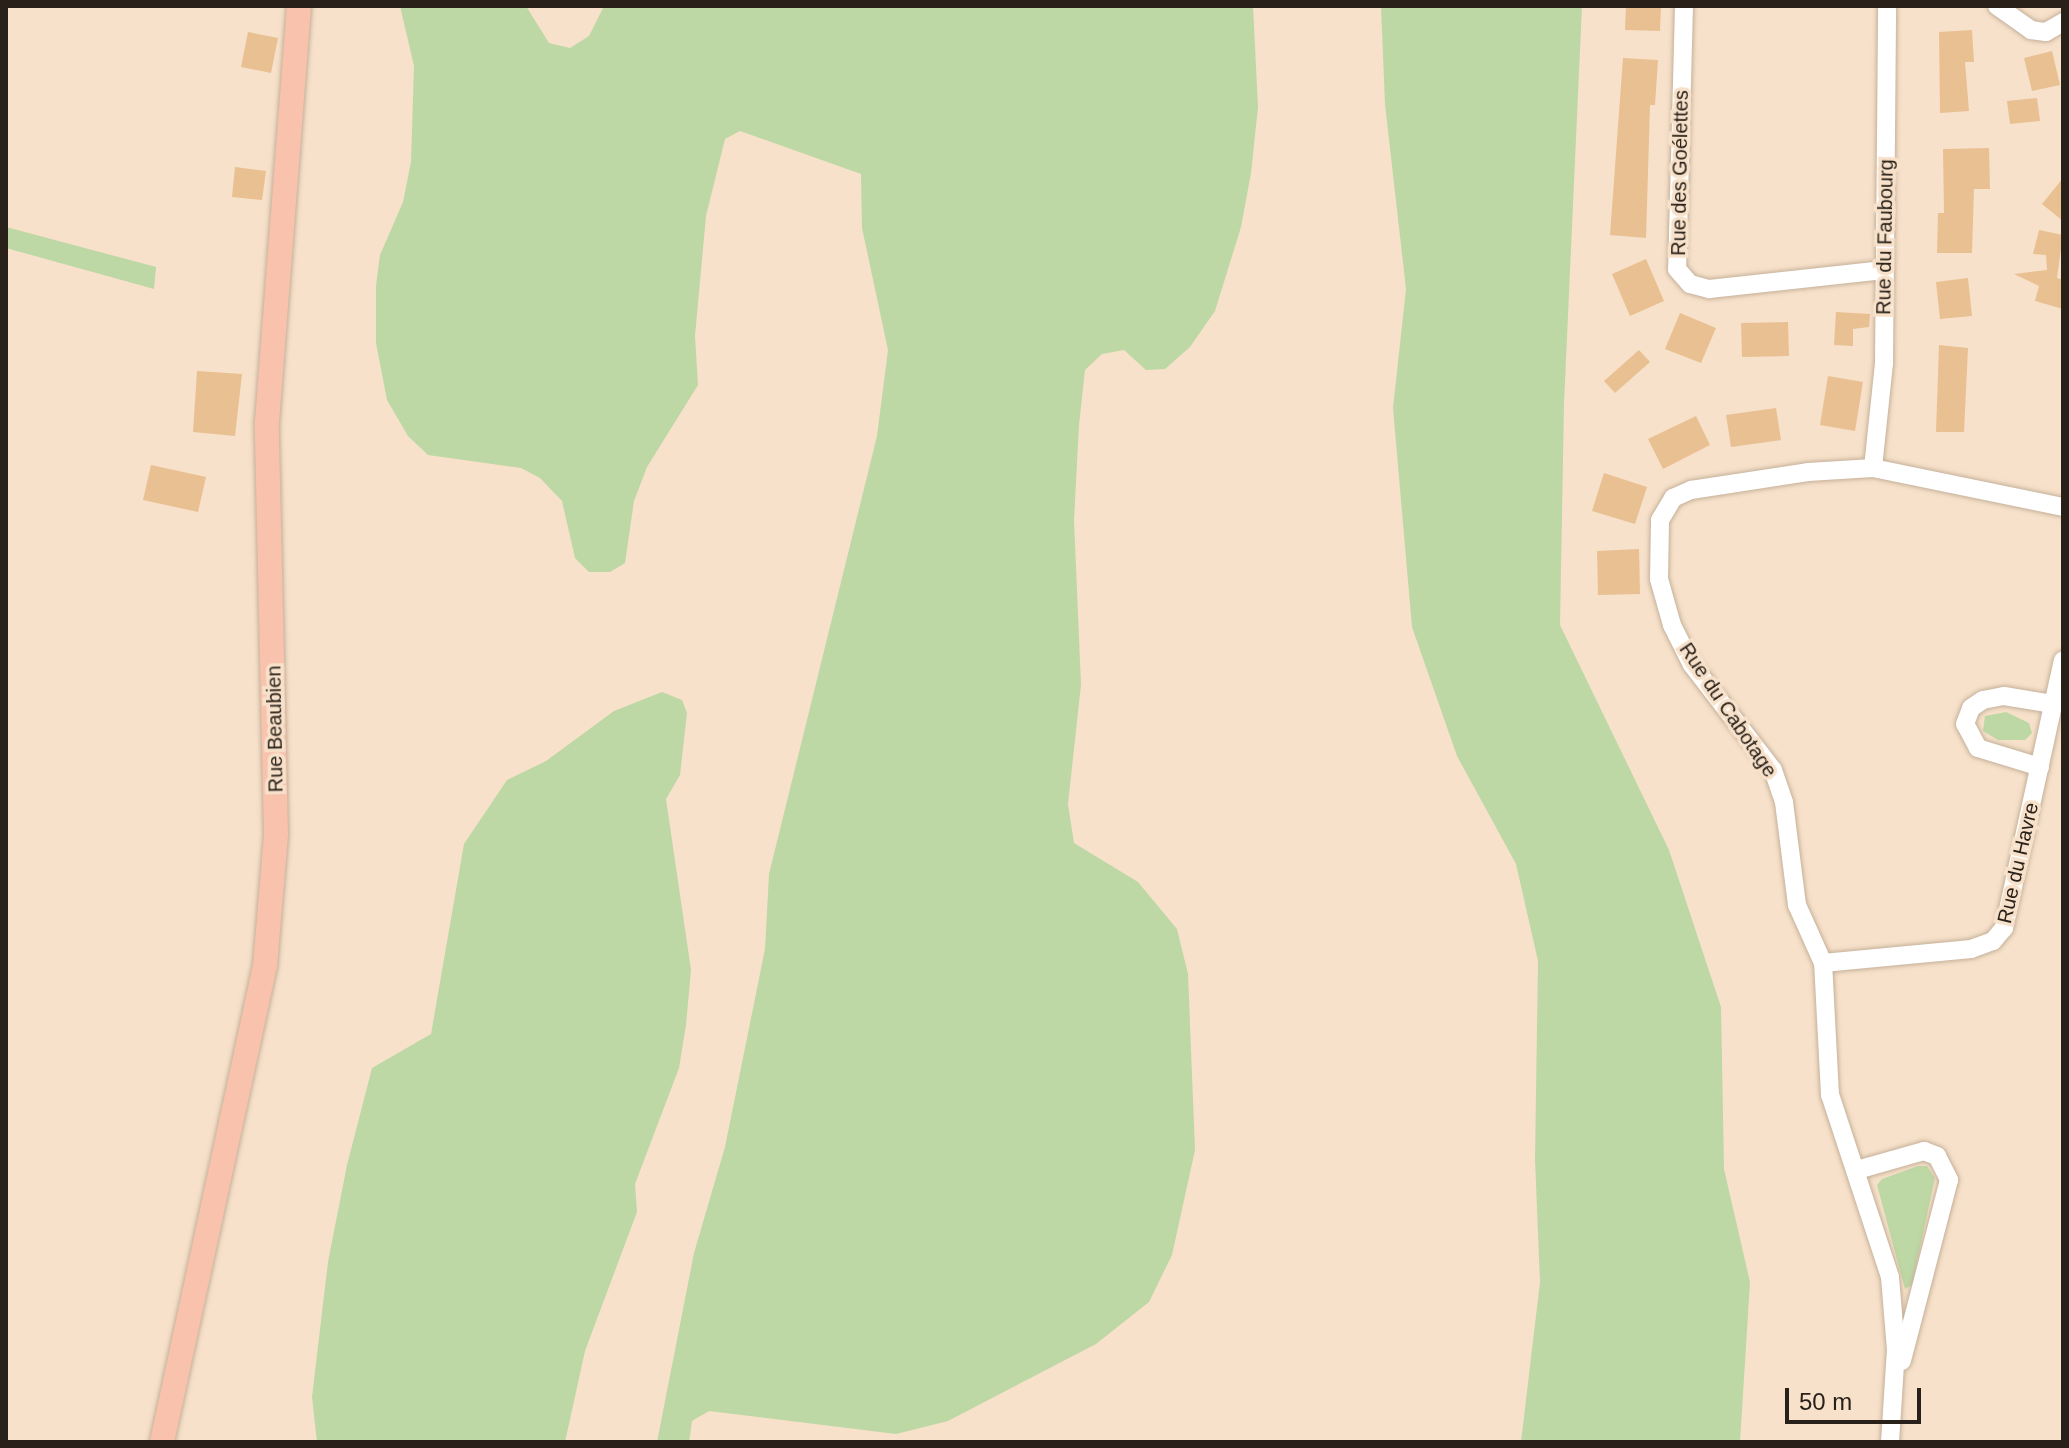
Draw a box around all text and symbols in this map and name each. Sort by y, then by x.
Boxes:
street label: Rue des Goélettes [1667,90,1693,256]
street label: Rue du Faubourg [1872,159,1898,315]
street label: Rue du Cabotage [1674,638,1782,782]
street label: Rue Beaubien [262,665,288,793]
street label: Rue du Havre [1992,800,2044,926]
scale bar [1789,1372,1925,1422]
text: 50 m [1799,1388,1852,1415]

